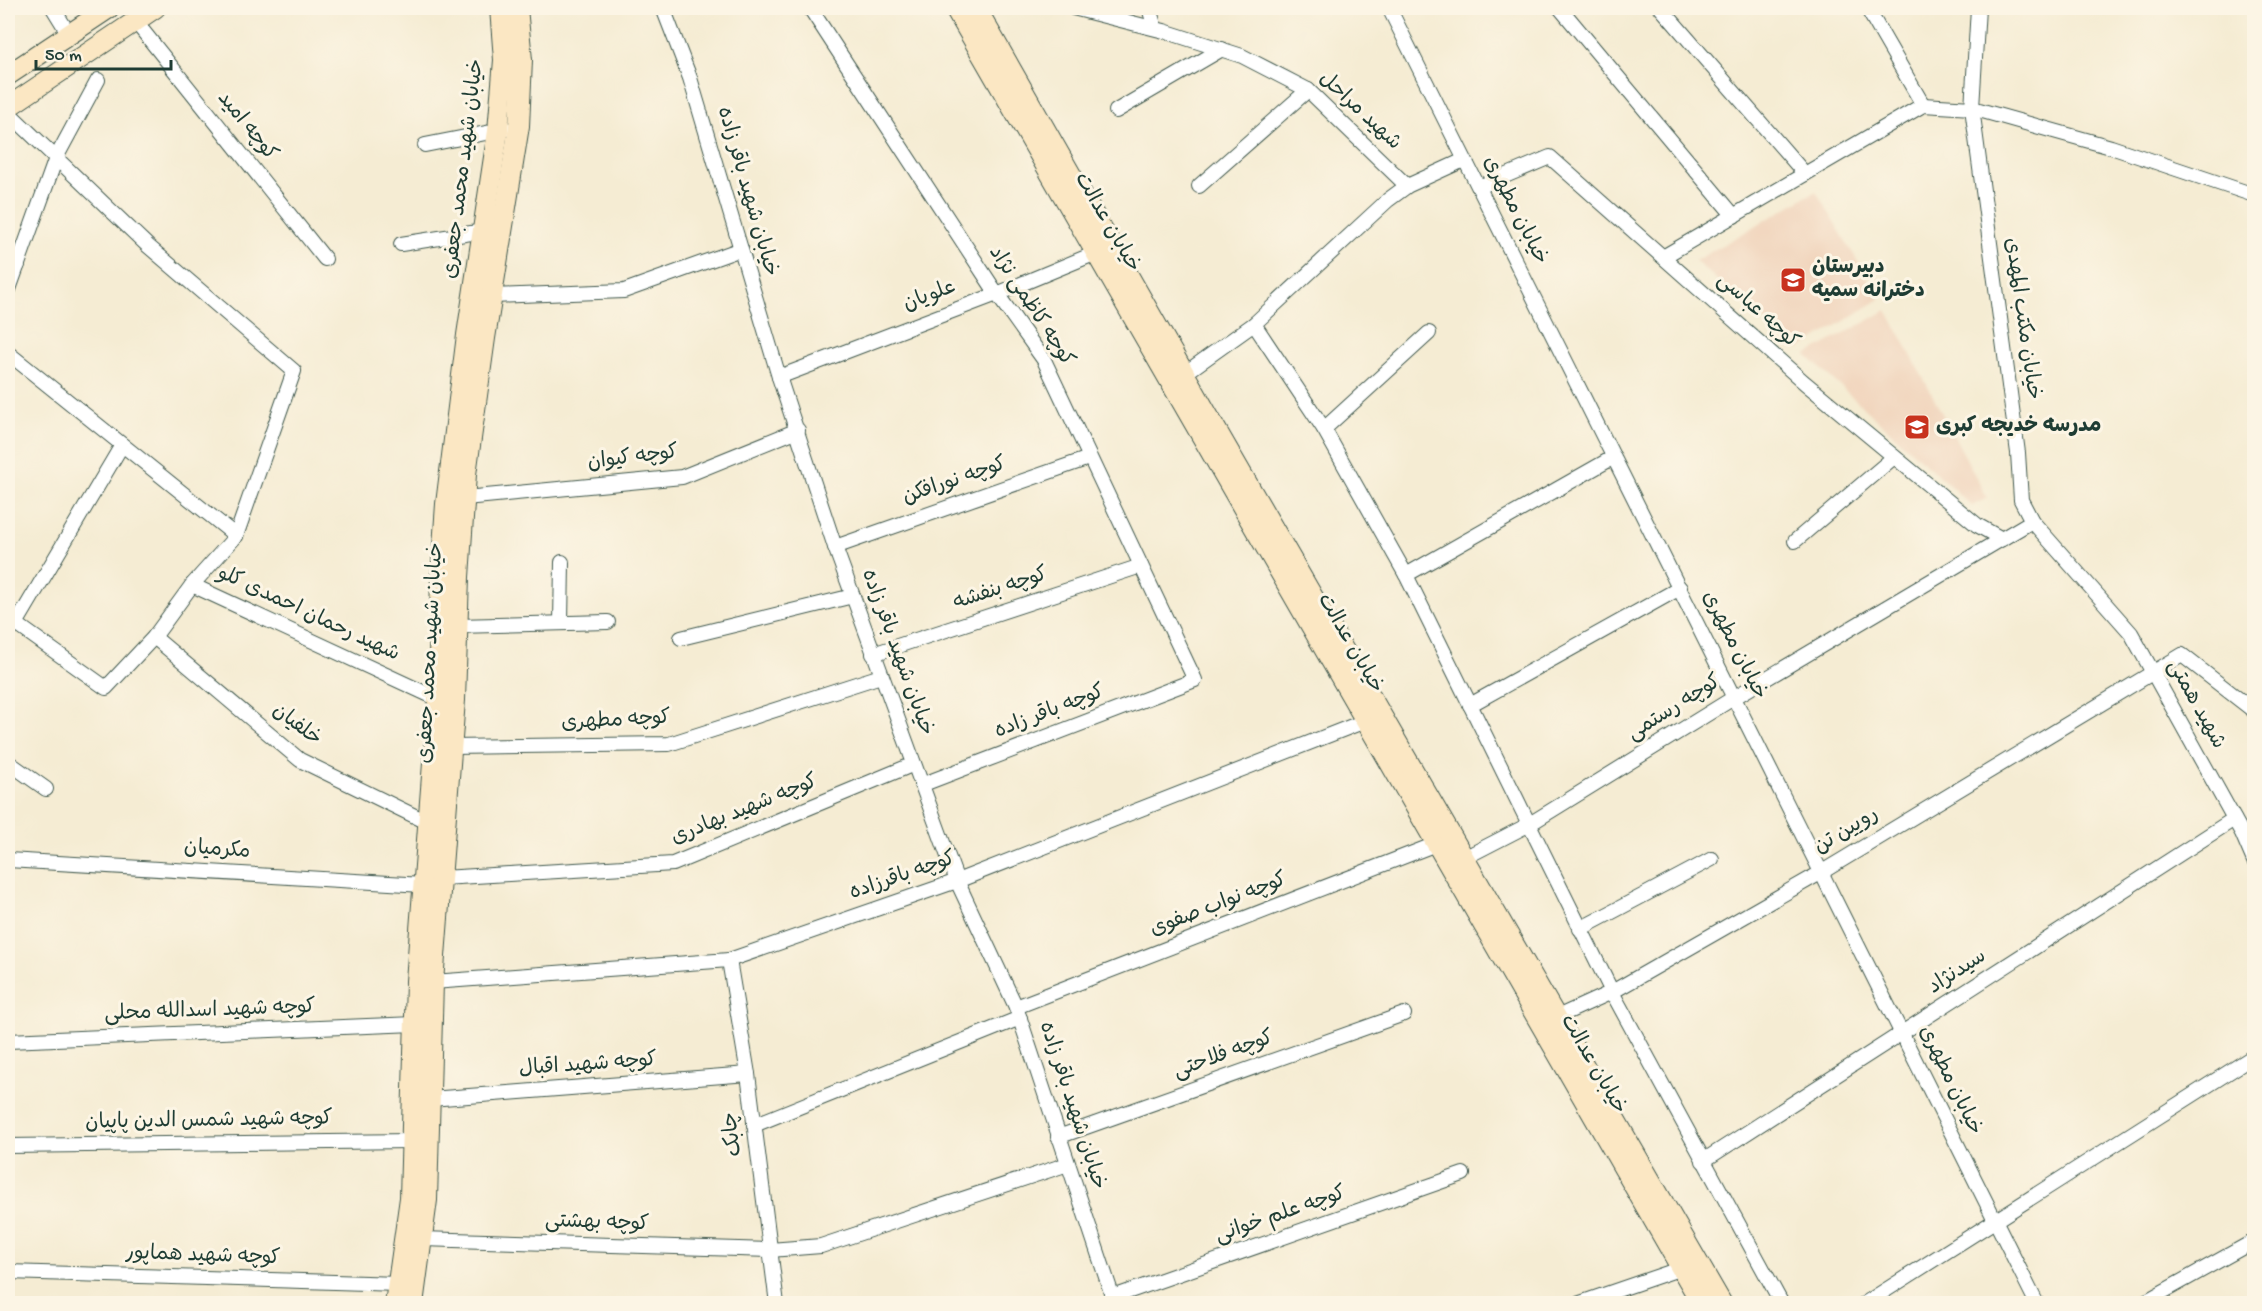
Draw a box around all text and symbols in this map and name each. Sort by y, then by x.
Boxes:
scale bar [36,33,171,71]
text: 50 m [45,46,82,67]
street label: خیابان شهید محمد جعفری [439,58,491,280]
street label: شهید مراحل [1312,67,1406,157]
street label: کوچه امید [210,87,282,167]
street label: خیابان شهید باقر زاده [710,104,782,280]
street label: خیابان مطهری [1476,153,1552,269]
street label: خیابان عدالت [1067,169,1145,277]
street label: خیابان مکتب المهدی [1997,236,2045,402]
street label: کوچه کاظمی نژاد [982,242,1078,372]
place label: دبیرستان دخترانه سمیه [1812,256,1925,305]
school or university icon: دبیرستان دخترانه سمیه [1778,265,1808,295]
street label: کوچه عباسی [1711,269,1803,355]
street label: علویان [900,276,960,318]
school or university icon: مدرسه خدیجه کبری [1902,412,1932,442]
place label: مدرسه خدیجه کبری [1936,415,2101,440]
street label: کوچه کیوان [586,441,680,477]
street label: کوچه نورافکن [900,453,1010,511]
street label: خیابان شهید محمد جعفری [414,542,450,764]
street label: شهید رحمان احمدی کلو [212,561,403,668]
street label: کوچه بنفشه [951,563,1051,617]
street label: خیابان شهید باقر زاده [854,566,938,740]
street label: خیابان مطهری [1695,588,1771,704]
street label: خیابان عدالت [1310,590,1388,698]
street label: شهید همتی [2160,656,2230,754]
street label: کوچه رستمی [1623,670,1727,748]
street label: کوچه باقر زاده [991,681,1109,745]
street label: خلفیان [266,699,326,753]
street label: کوچه مطهری [561,707,671,737]
street label: کوچه شهید بهادری [668,770,822,852]
street label: رویین تن [1810,803,1884,861]
street label: مکرمیان [183,836,251,866]
street label: کوچه باقرزاده [846,847,960,907]
street label: کوچه نواب صفوی [1147,868,1291,944]
street label: سیدنژاد [1924,945,1992,1001]
street label: کوچه شهید اسدالله محلی [104,996,316,1028]
street label: خیابان عدالت [1553,1011,1631,1119]
street label: خیابان شهید باقر زاده [1032,1019,1110,1193]
street label: خیابان مطهری [1912,1022,1986,1140]
street label: کوچه فلاحتی [1171,1026,1277,1086]
street label: کوچه شهید اقبال [518,1049,658,1083]
street label: کوچه شهید شمس الدین پاپیان [85,1107,333,1137]
street label: چابک [719,1110,749,1158]
street label: کوچه علم خوانی [1212,1182,1350,1250]
street label: کوچه بهشتی [544,1210,650,1238]
street label: کوچه شهید هماپور [124,1242,281,1272]

